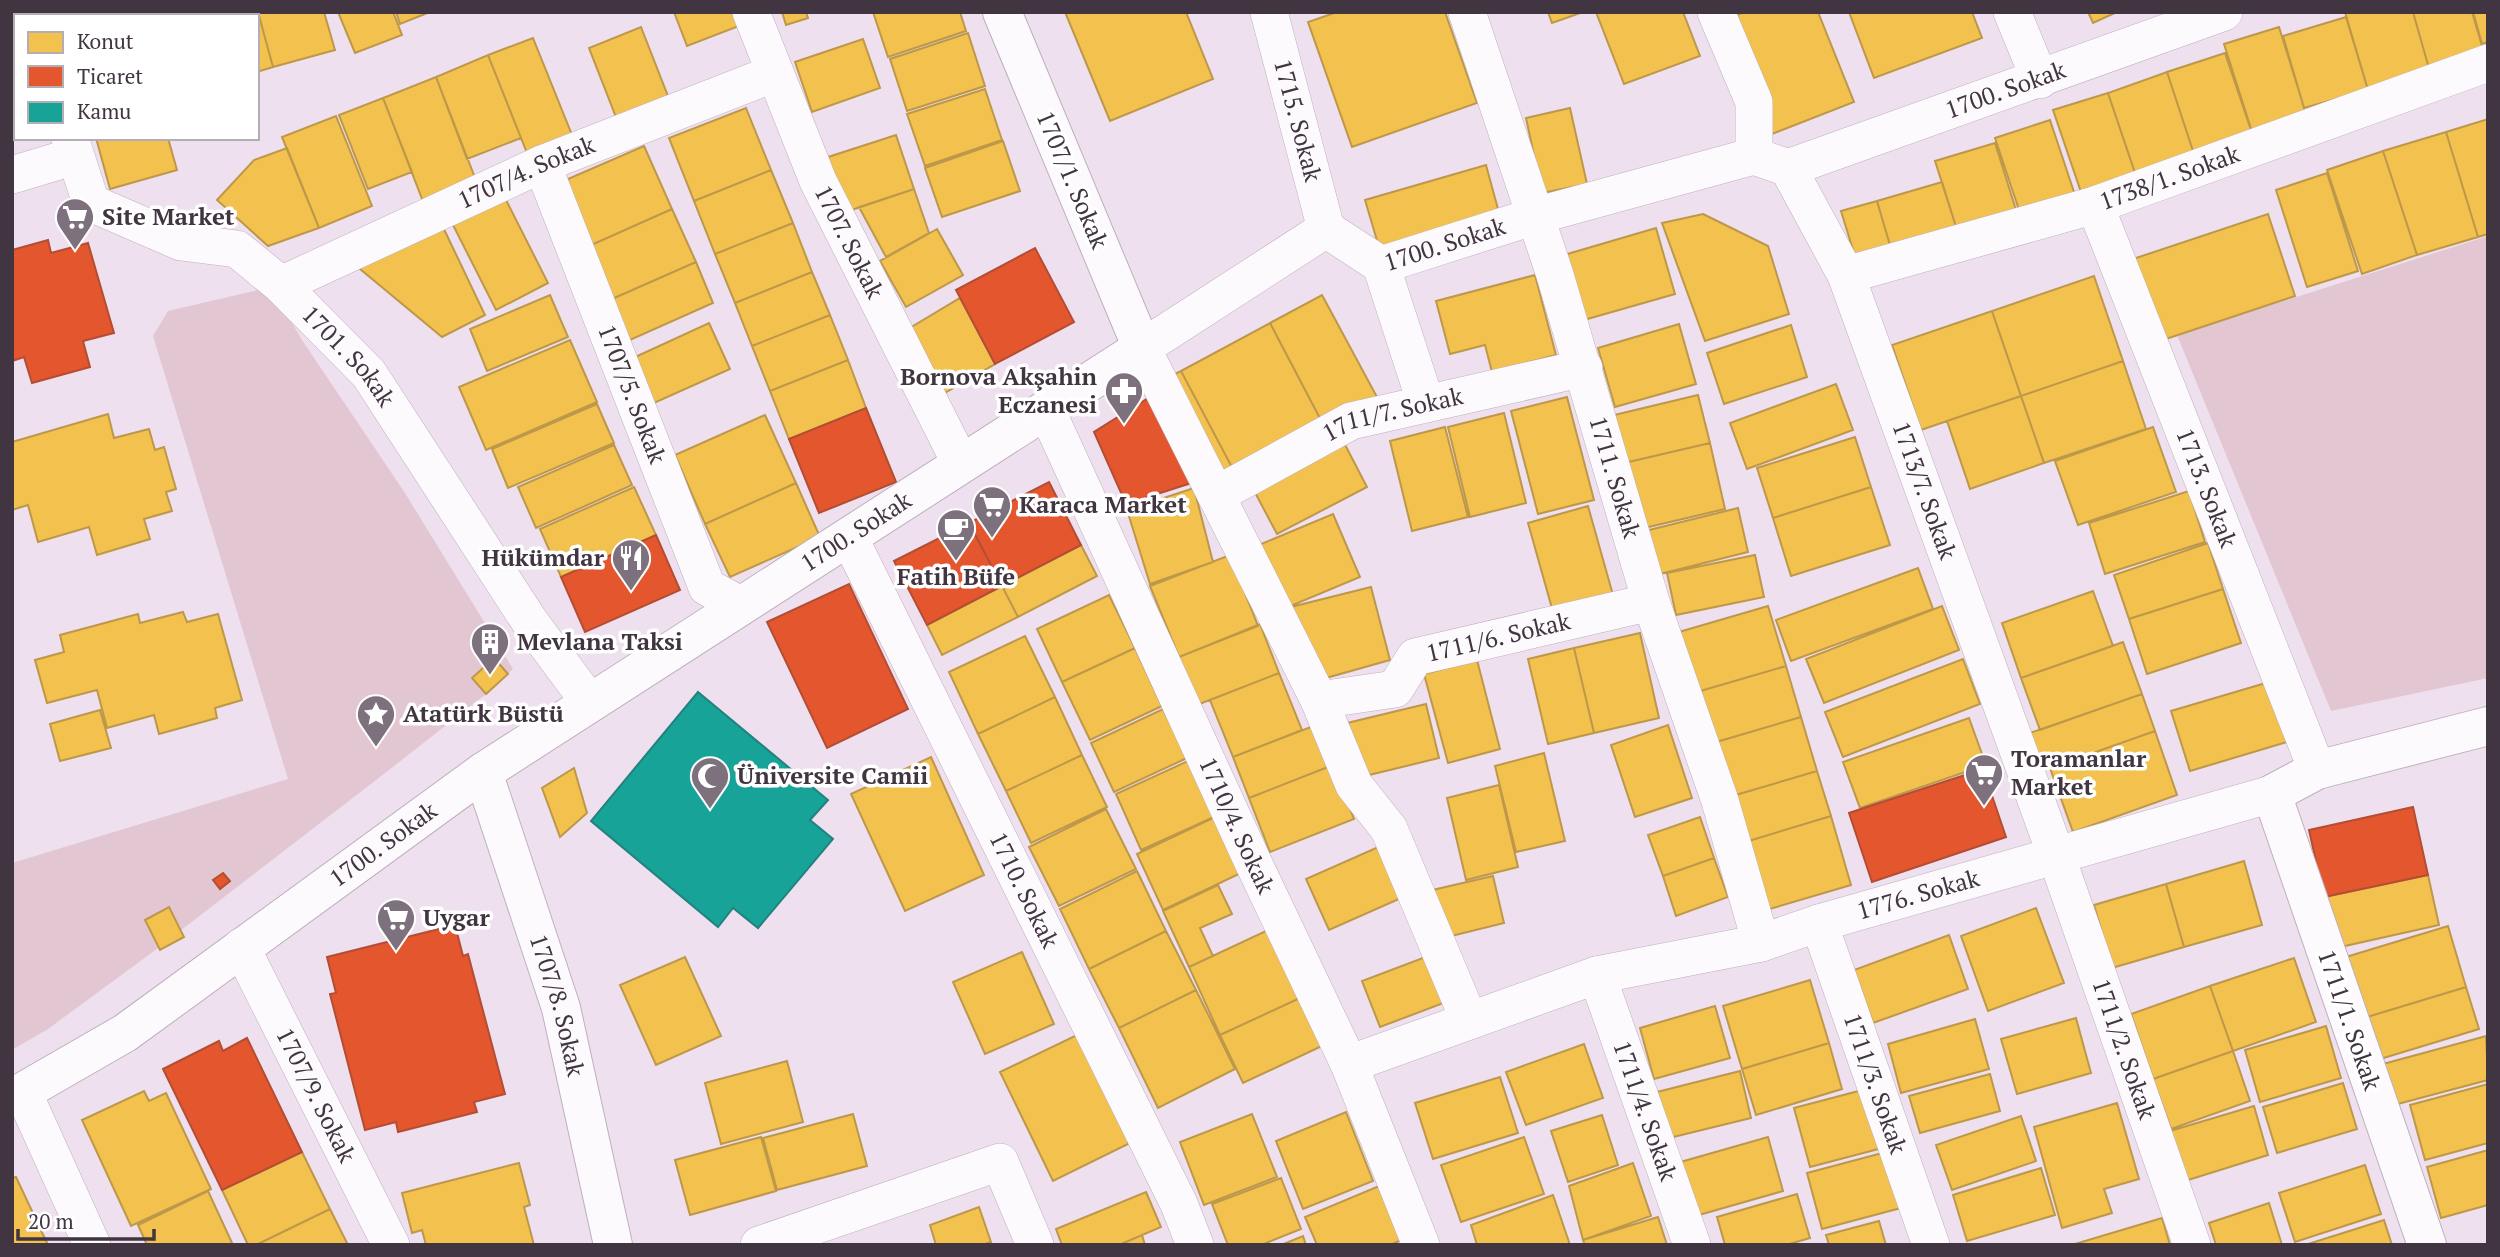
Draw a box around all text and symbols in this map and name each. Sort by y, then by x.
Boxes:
legend [14,14,259,140]
text: Konut [77,27,134,55]
street label: 1700. Sokak [1941,53,2070,126]
street label: 1715. Sokak [1267,55,1330,186]
text: Ticaret [77,62,143,90]
text: Kamu [77,97,131,125]
street label: 1707/1. Sokak [1030,106,1117,254]
street label: 1707/4. Sokak [452,128,600,216]
street label: 1738/1. Sokak [2095,137,2244,217]
street label: 1707. Sokak [808,179,892,304]
supermarket icon: Site Market [54,196,96,251]
place label: Site Market [102,200,235,232]
street label: 1700. Sokak [1380,209,1510,278]
street label: 1701. Sokak [295,298,403,413]
street label: 1707/5. Sokak [591,320,675,469]
place label: Bornova Akşahin Eczanesi [900,360,1098,420]
pharmacy icon: Bornova Akşahin Eczanesi [1103,370,1145,425]
street label: 1711/7. Sokak [1316,379,1466,449]
street label: 1711. Sokak [1582,412,1649,542]
street label: 1713/7. Sokak [1885,417,1965,564]
street label: 1713. Sokak [2169,423,2245,553]
street label: 1700. Sokak [794,483,918,579]
supermarket icon: Karaca Market [971,484,1013,539]
place label: Karaca Market [1019,488,1187,520]
cafe icon: Fatih Büfe [935,507,977,562]
restaurant icon: Hükümdar [610,537,652,592]
place label: Hükümdar [481,541,605,573]
place label: Fatih Büfe [897,560,1015,592]
street label: 1711/6. Sokak [1423,604,1574,669]
building icon: Mevlana Taksi [469,621,511,676]
place label: Mevlana Taksi [517,625,683,657]
place icon: Atatürk Büstü [355,693,397,748]
place label: Atatürk Büstü [403,697,564,729]
place label: Toramanlar Market [2011,742,2147,802]
street label: 1710/4. Sokak [1192,752,1283,899]
supermarket icon: Toramanlar Market [1963,752,2005,807]
mosque icon: Üniversite Camii [689,755,731,810]
place label: Üniversite Camii [737,759,928,791]
street label: 1700. Sokak [322,794,443,894]
street label: 1710. Sokak [982,826,1067,954]
street label: 1776. Sokak [1853,861,1983,926]
supermarket icon: Uygar [375,897,417,952]
place label: Uygar [423,901,490,933]
street label: 1707/8. Sokak [523,930,593,1080]
street label: 1711/1. Sokak [2311,945,2389,1095]
street label: 1711/2. Sokak [2085,974,2164,1124]
street label: 1711/3. Sokak [1837,1009,1915,1158]
street label: 1707/9. Sokak [269,1022,364,1168]
street label: 1711/4. Sokak [1606,1036,1685,1186]
scale bar [18,1198,154,1242]
text: 20 m [28,1207,74,1235]

